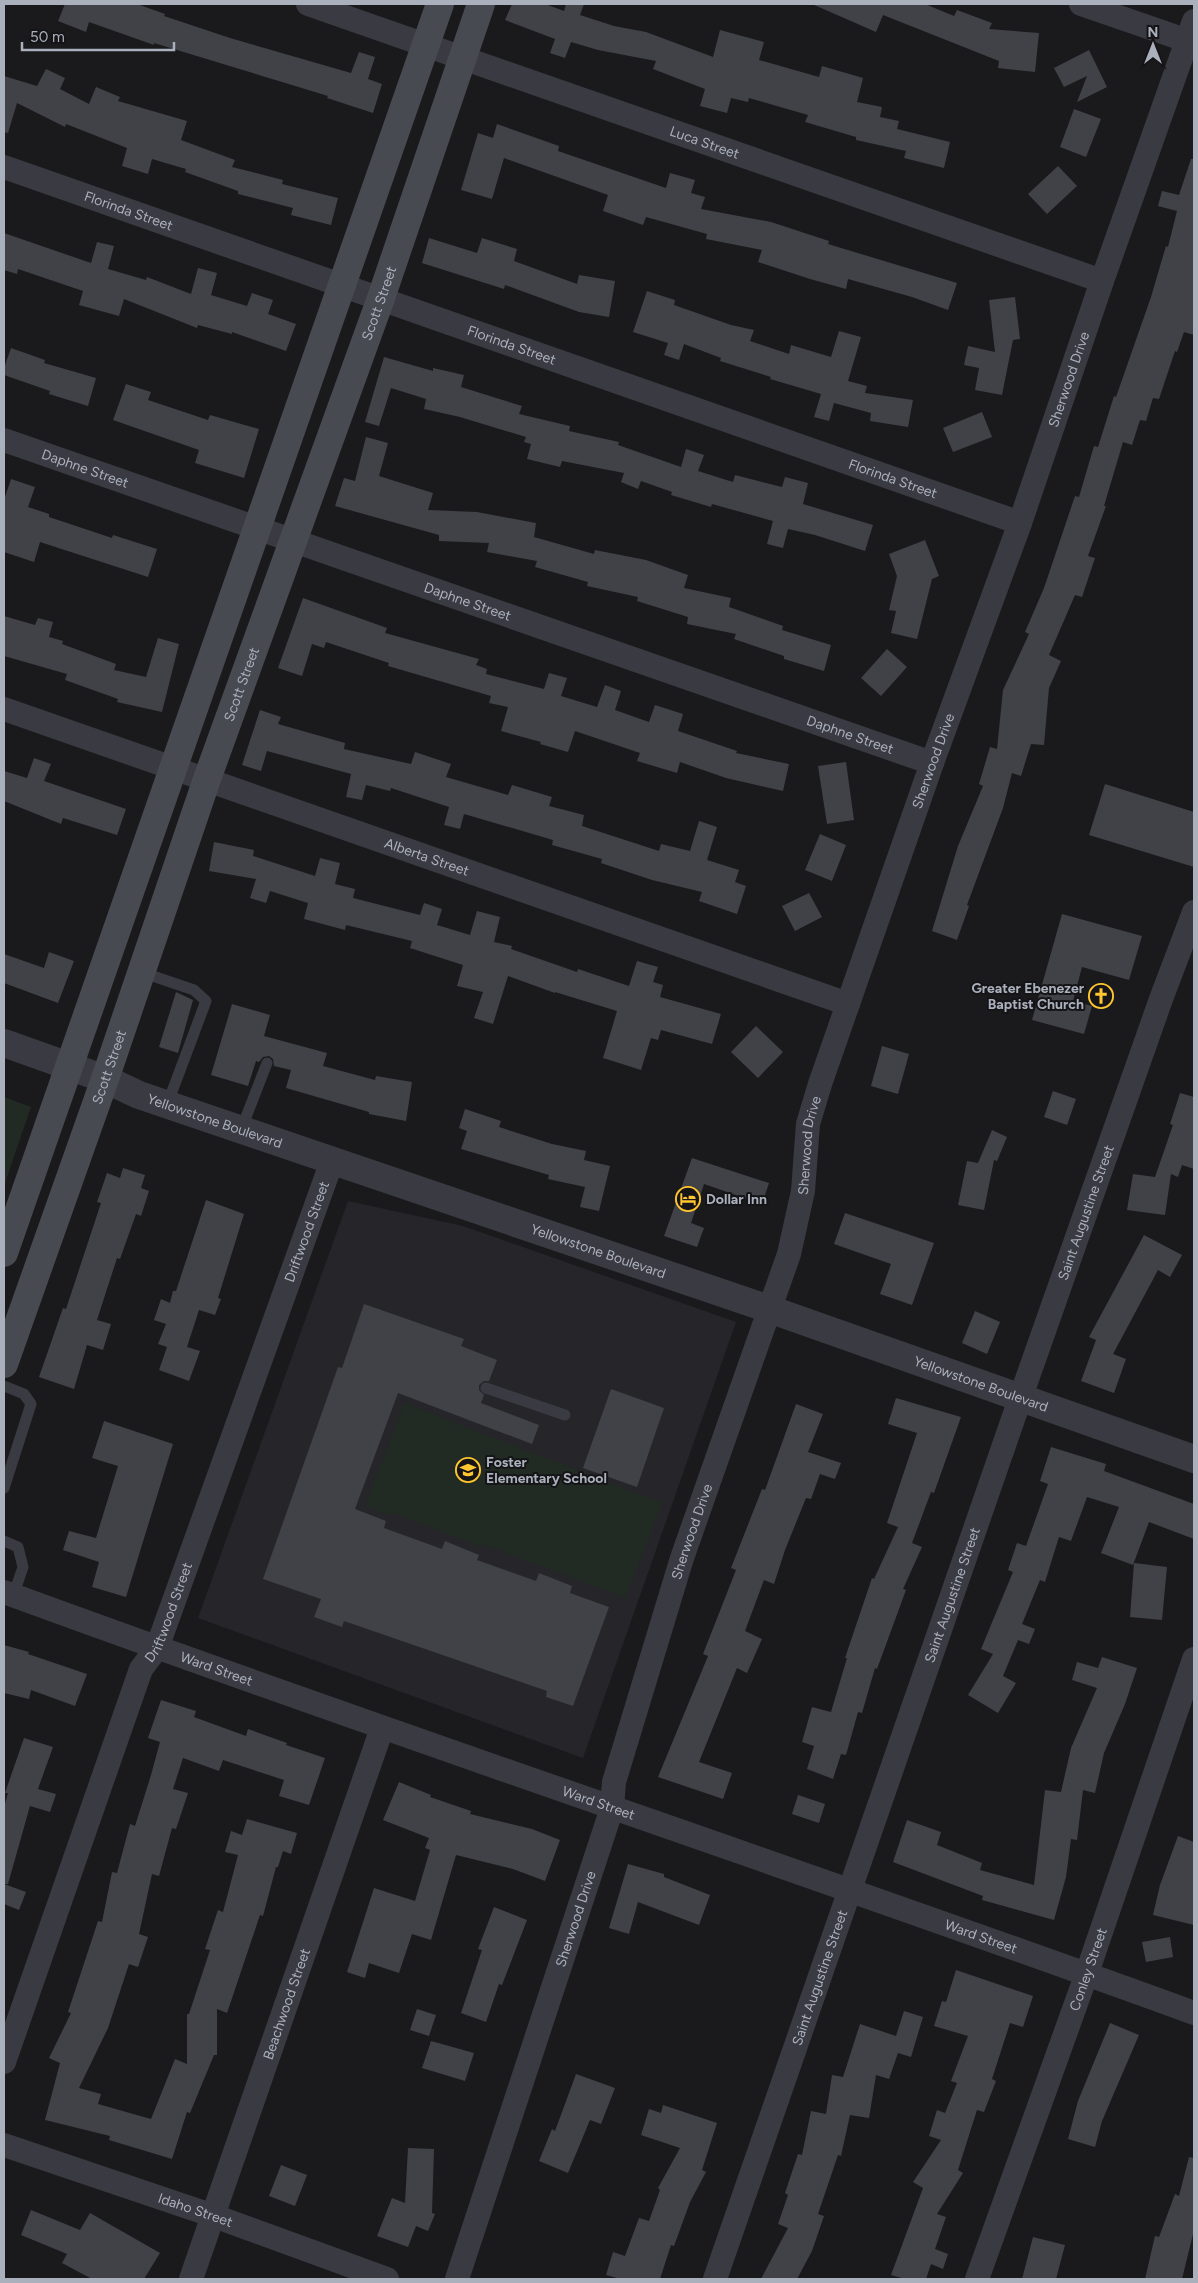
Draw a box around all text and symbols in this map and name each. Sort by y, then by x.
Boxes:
scale bar [22,20,175,52]
north arrow [1128,20,1178,70]
text: N [1148,24,1158,41]
text: 50 m [30,28,65,46]
street label: Luca Street [668,122,742,162]
street label: Florinda Street [82,187,175,234]
street label: Scott Street [358,264,400,343]
street label: Florinda Street [465,322,558,368]
street label: Sherwood Drive [1045,329,1093,429]
street label: Daphne Street [39,445,131,491]
street label: Florinda Street [846,455,940,502]
street label: Daphne Street [422,578,514,624]
street label: Scott Street [220,645,262,724]
street label: Sherwood Drive [908,711,958,811]
street label: Daphne Street [804,712,896,758]
street label: Alberta Street [382,834,471,879]
place label: Greater Ebenezer Baptist Church [971,980,1085,1013]
church icon: Greater Ebenezer Baptist Church [1088,983,1114,1009]
street label: Scott Street [88,1028,130,1107]
street label: Yellowstone Boulevard [145,1090,285,1152]
street label: Sherwood Drive [794,1093,825,1195]
street label: Saint Augustine Street [1054,1143,1117,1282]
street label: Driftwood Street [281,1179,333,1284]
hotel icon: Dollar Inn [675,1186,701,1212]
place label: Dollar Inn [706,1191,767,1208]
street label: Yellowstone Boulevard [529,1220,668,1282]
street label: Yellowstone Boulevard [911,1352,1051,1415]
place label: Foster Elementary School [486,1454,607,1487]
school or university icon: Foster Elementary School [455,1457,481,1483]
street label: Sherwood Drive [667,1481,716,1582]
street label: Saint Augustine Street [921,1525,983,1665]
street label: Driftwood Street [141,1560,196,1666]
street label: Ward Street [178,1648,255,1689]
street label: Ward Street [560,1782,637,1823]
street label: Sherwood Drive [552,1869,599,1969]
street label: Saint Augustine Street [788,1908,851,2048]
street label: Ward Street [943,1916,1020,1957]
street label: Conley Street [1066,1926,1110,2013]
street label: Beachwood Street [259,1946,313,2062]
street label: Idaho Street [156,2189,235,2231]

